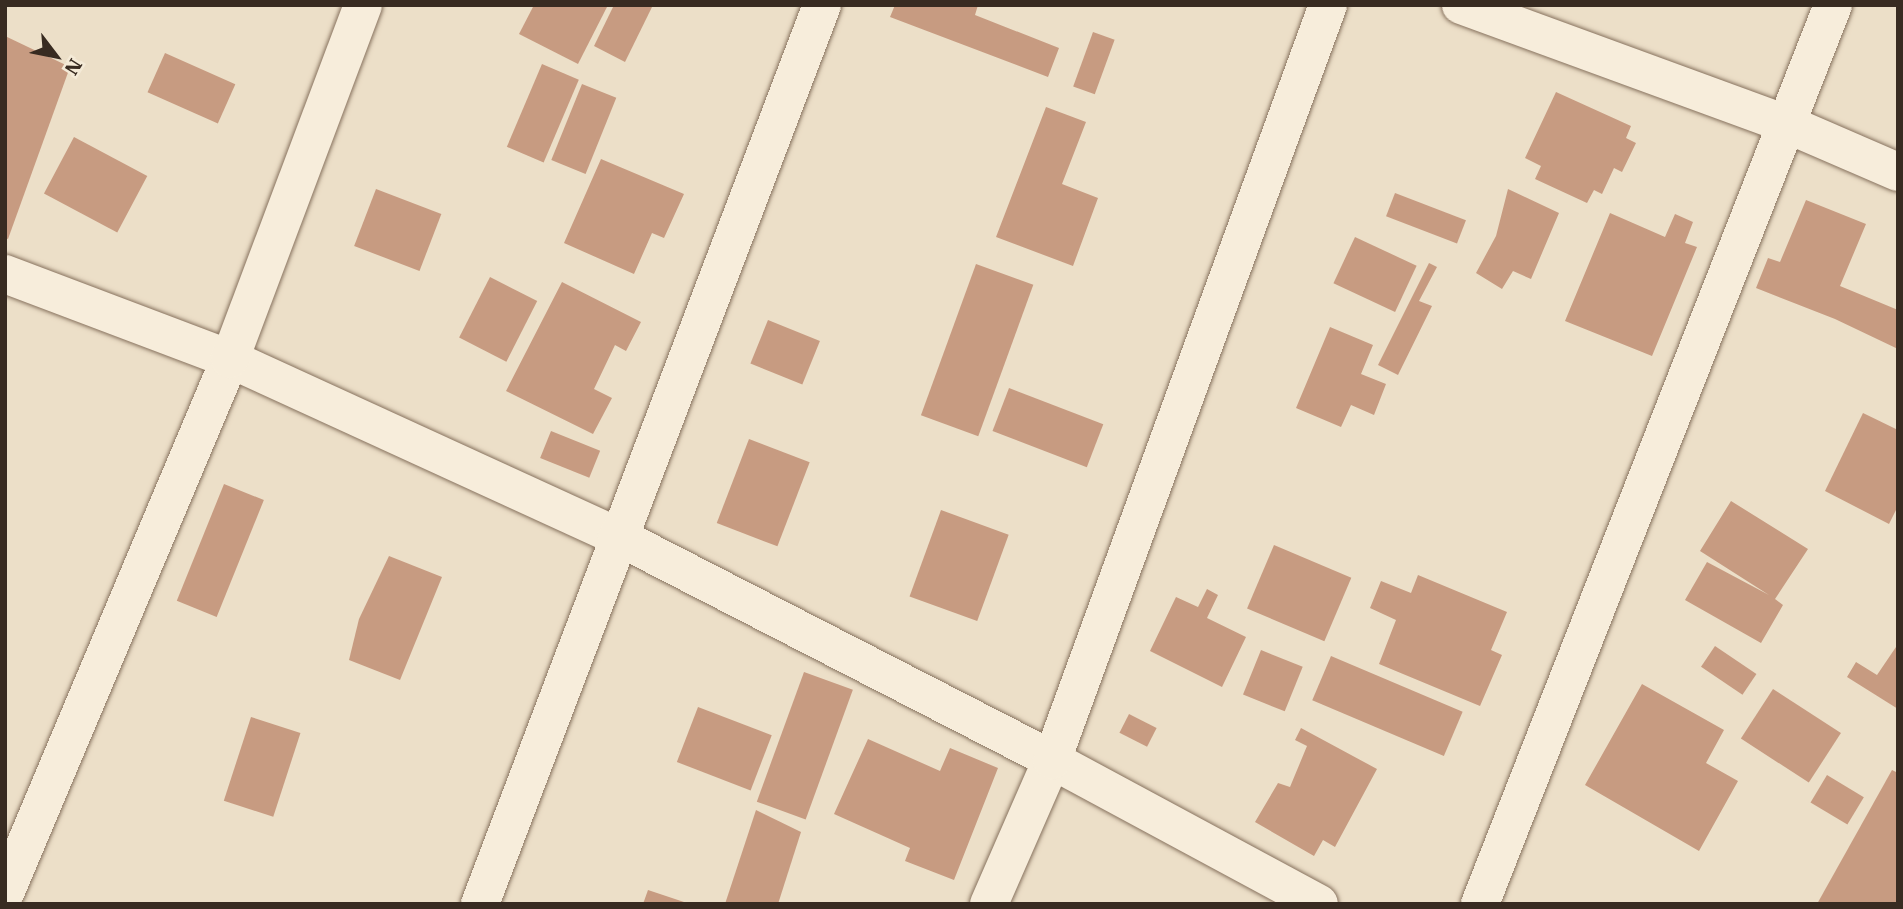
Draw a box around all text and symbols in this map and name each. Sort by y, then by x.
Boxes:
north arrow [21,21,91,91]
text: N [60,54,88,80]

